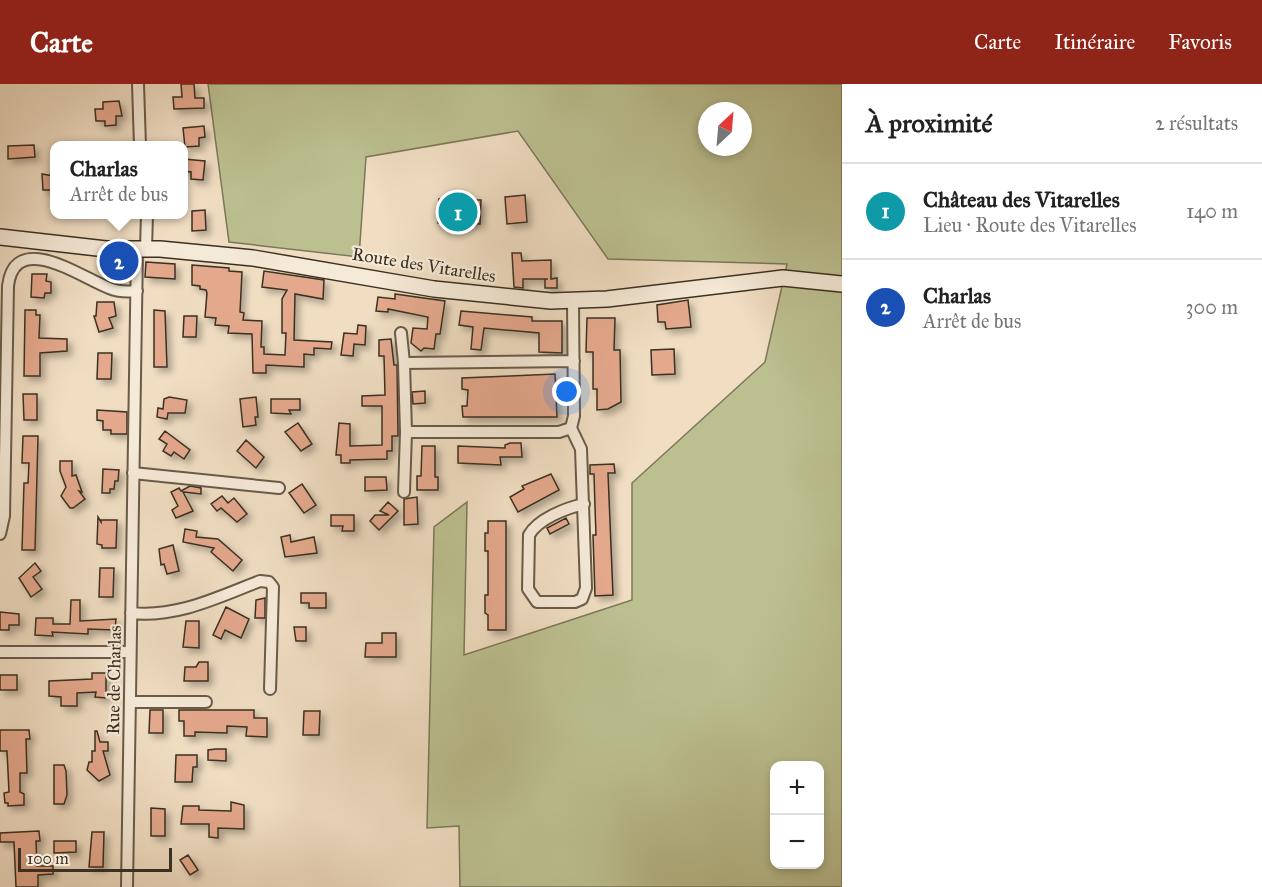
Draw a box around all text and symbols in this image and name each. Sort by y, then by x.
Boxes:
text: Carte [30,25,93,60]
text: Carte [974,29,1021,55]
text: Itinéraire [1054,29,1135,55]
text: Favoris [1168,29,1232,55]
north arrow [698,102,752,156]
text: À proximité [866,107,992,139]
text: 2 résultats [1155,111,1238,135]
popup [50,141,188,219]
text: Charlas [70,155,138,182]
text: Arrêt de bus [70,182,168,206]
text: Château des Vitarelles [923,186,1120,213]
pin: 1 [438,190,478,234]
text: 1 [882,199,889,223]
text: 140 m [1186,199,1238,223]
text: Lieu · Route des Vitarelles [923,213,1137,237]
pin: 2 [100,238,138,284]
street label: Route des Vitarelles [351,243,497,287]
text: Charlas [923,282,991,309]
text: 2 [881,295,890,319]
text: 300 m [1186,295,1238,319]
text: Arrêt de bus [923,309,1021,333]
your location [552,377,581,406]
street label: Rue de Charlas [102,625,126,735]
map controls [770,761,824,869]
button: + [770,761,824,815]
button: − [770,815,824,869]
scale bar [18,845,172,872]
text: 100 m [27,849,69,868]

